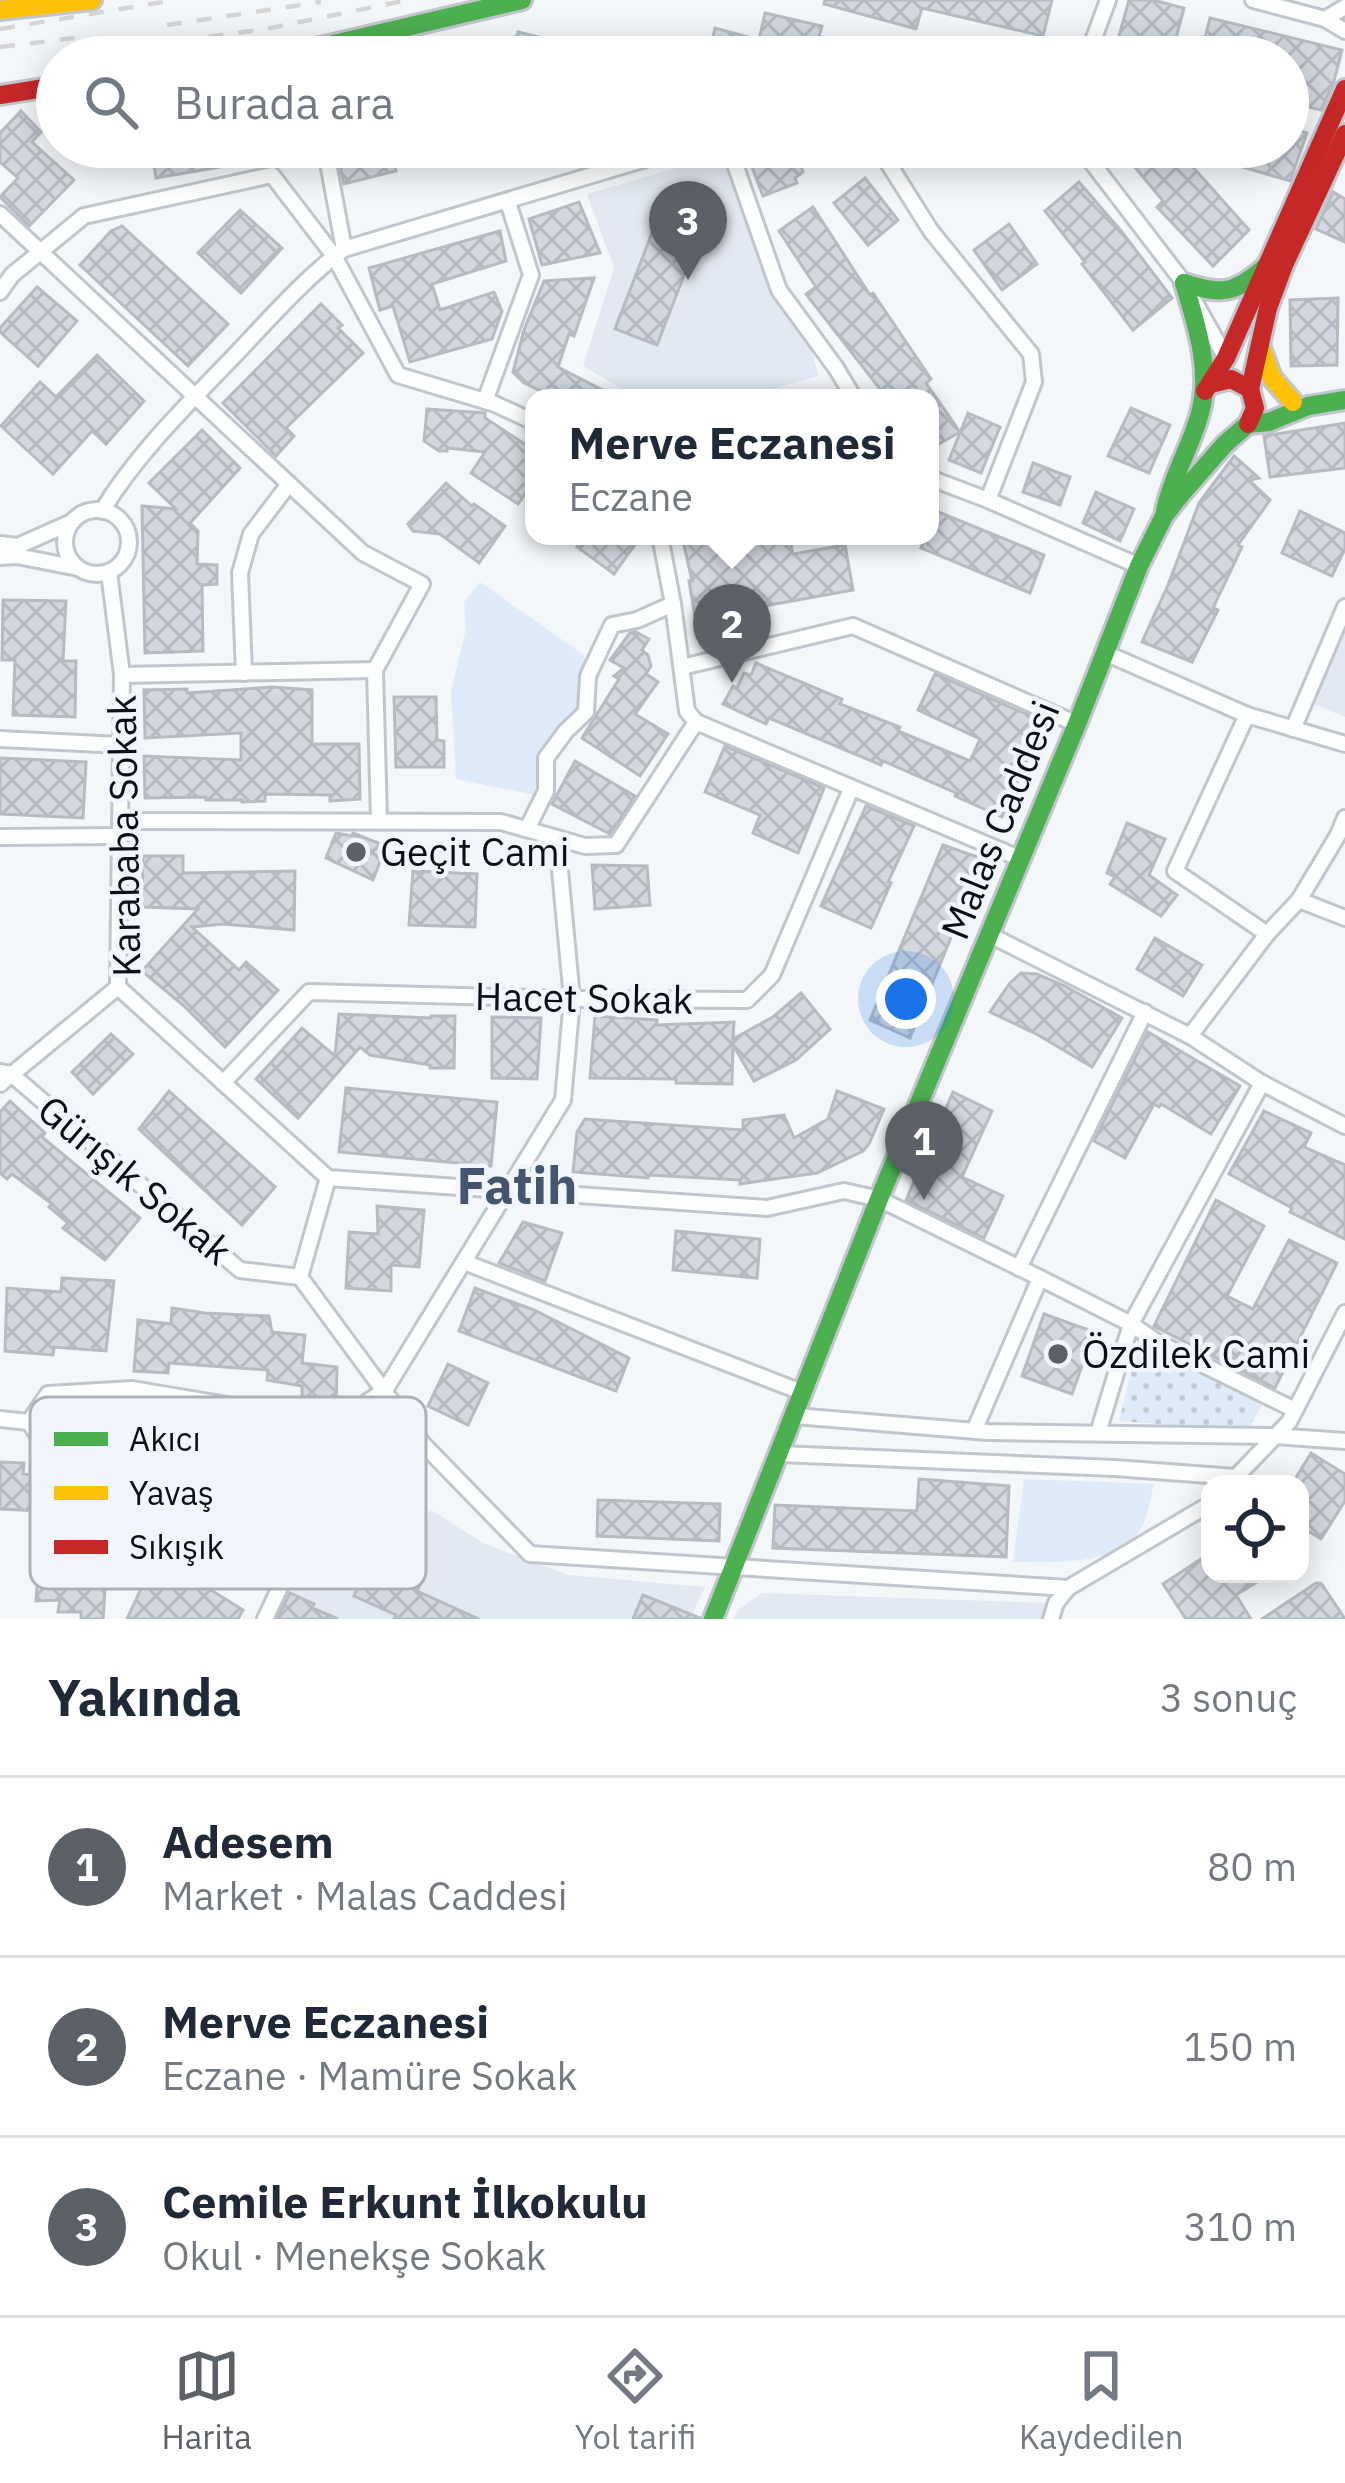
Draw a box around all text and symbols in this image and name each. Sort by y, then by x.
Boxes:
search box [36,36,1309,168]
icon: search [78,69,144,135]
text: Burada ara [174,73,394,131]
pin: 3 [649,181,727,280]
popup [525,389,939,545]
text: Merve Eczanesi [568,413,896,471]
text: Eczane [568,471,693,522]
pin: 2 [693,584,771,683]
street label: Malas Caddesi [929,693,1070,946]
street label: Karababa Sokak [96,694,151,978]
place label: Geçit Cami [380,826,570,877]
marker: Geçit Cami [343,839,369,865]
your location [876,969,936,1029]
street label: Hacet Sokak [474,970,694,1025]
street label: Gürışık Sokak [28,1084,243,1276]
pin: 1 [885,1101,963,1200]
district label: Fatih [456,1152,578,1218]
place label: Özdilek Cami [1082,1328,1310,1379]
marker: Özdilek Cami [1045,1341,1071,1367]
legend [30,1397,426,1589]
text: Akıcı [129,1417,201,1460]
text: Yavaş [129,1471,214,1514]
map controls [1201,1475,1309,1583]
button: locate [1201,1475,1309,1583]
text: Sıkışık [129,1525,224,1568]
text: Yakında [48,1664,241,1730]
text: 3 sonuç [1160,1672,1297,1723]
text: Adesem [162,1812,334,1870]
text: 1 [75,1841,99,1892]
text: 80 m [1207,1841,1297,1892]
text: Market · Malas Caddesi [162,1870,567,1921]
text: Merve Eczanesi [162,1992,489,2050]
text: 2 [75,2021,99,2072]
text: 150 m [1184,2021,1297,2072]
text: Eczane · Mamüre Sokak [162,2050,577,2101]
text: Cemile Erkunt İlkokulu [162,2172,648,2230]
text: 3 [75,2201,99,2252]
text: 310 m [1184,2201,1297,2252]
text: Okul · Menekşe Sokak [162,2230,546,2281]
tab: Harita [161,2343,252,2458]
tab: Yol tarifi [575,2343,696,2458]
tab: Kaydedilen [1019,2343,1184,2458]

